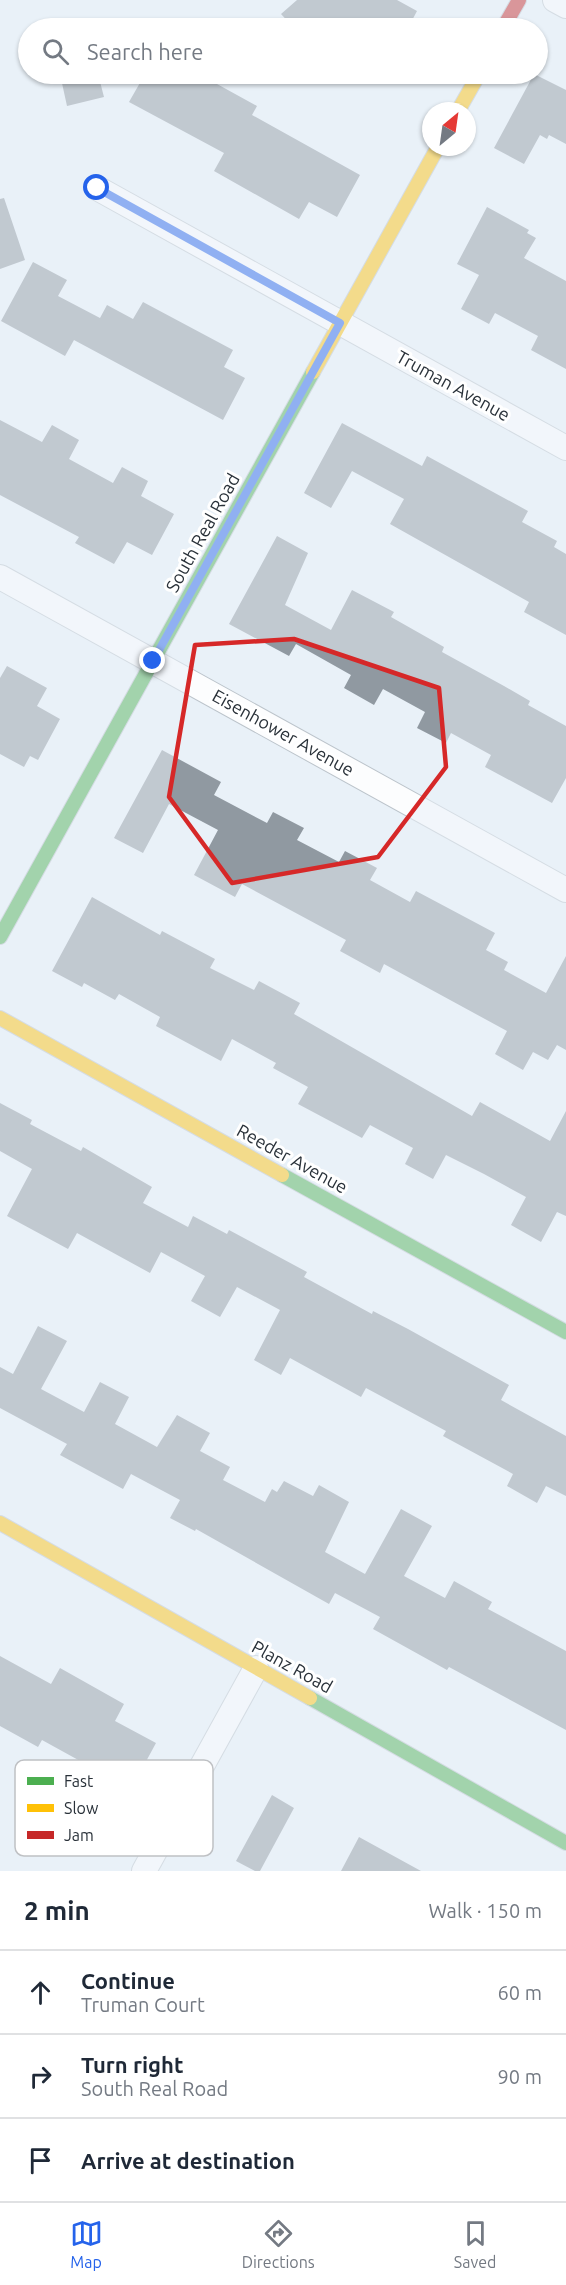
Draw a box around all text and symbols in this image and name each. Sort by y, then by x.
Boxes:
search box [18,18,548,84]
icon: search [39,35,72,68]
text: Search here [87,39,203,64]
north arrow [422,102,476,156]
route start [83,174,109,200]
street label: Truman Avenue [393,346,514,424]
street label: South Real Road [161,470,243,595]
route end [139,647,165,673]
street label: Eisenhower Avenue [209,685,358,779]
street label: Reeder Avenue [234,1120,351,1197]
street label: Planz Road [249,1636,336,1696]
legend [15,1760,213,1856]
text: Fast [64,1772,94,1790]
text: Slow [64,1799,99,1817]
text: Jam [64,1826,94,1844]
text: 2 min [24,1896,90,1925]
text: Walk · 150 m [429,1899,542,1922]
text: Continue [81,1968,175,1993]
icon: ahead [24,1976,57,2009]
text: 60 m [498,1981,542,2004]
text: Truman Court [81,1993,205,2016]
text: Turn right [81,2052,183,2077]
icon: right [24,2060,57,2093]
text: 90 m [498,2065,542,2088]
text: South Real Road [81,2077,228,2100]
icon: arrive [24,2144,57,2177]
text: Arrive at destination [81,2148,295,2173]
tab: Map [70,2217,103,2271]
tab: Directions [242,2217,315,2271]
tab: Saved [454,2217,496,2271]

